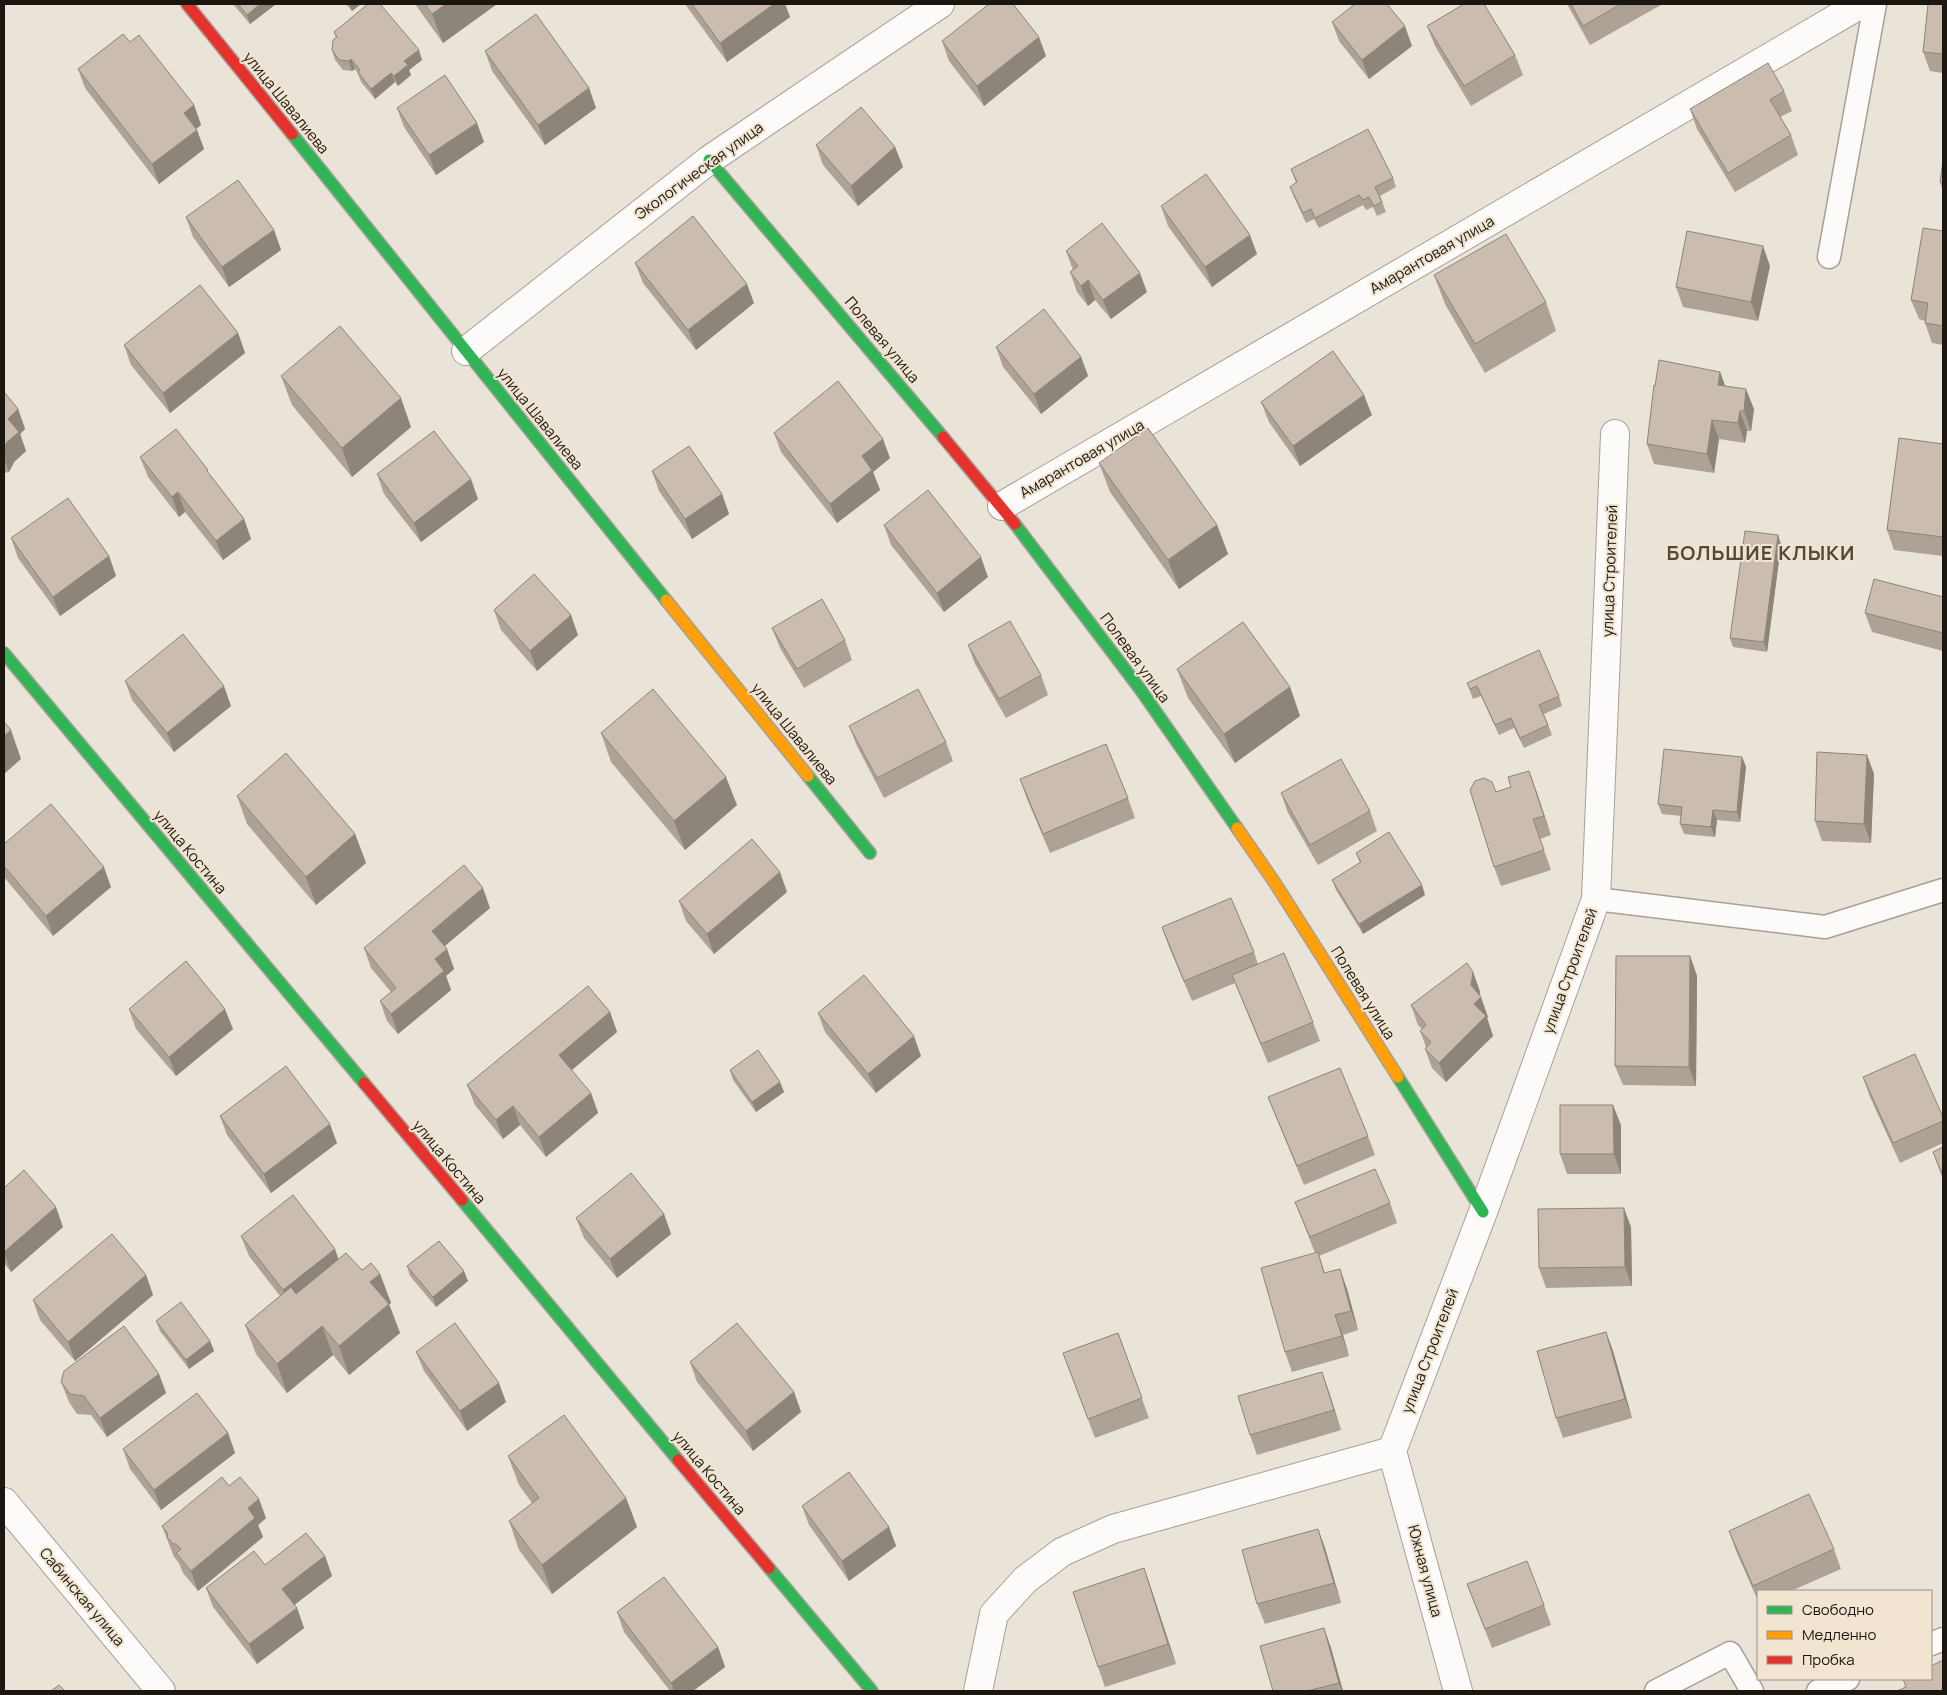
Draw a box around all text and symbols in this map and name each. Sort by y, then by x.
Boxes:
street label: улица Шавалиева [239,47,334,158]
street label: Экологическая улица [630,117,767,224]
street label: Амарантовая улица [1366,210,1498,299]
street label: Полевая улица [840,292,925,387]
street label: улица Шавалиева [493,363,588,474]
street label: Амарантовая улица [1016,414,1148,503]
street label: улица Строителей [1597,505,1622,637]
district label: БОЛЬШИЕ КЛЫКИ [1667,539,1855,566]
street label: Полевая улица [1096,608,1175,707]
street label: улица Шавалиева [747,678,842,789]
street label: улица Костина [149,805,232,898]
street label: улица Строителей [1537,905,1602,1037]
street label: Полевая улица [1326,942,1401,1044]
street label: улица Костина [408,1115,491,1208]
street label: улица Строителей [1396,1285,1463,1416]
street label: улица Костина [668,1426,751,1519]
street label: Южная улица [1403,1522,1448,1619]
street label: Сабинская улица [35,1543,130,1651]
legend [1757,1590,1932,1680]
text: Свободно [1802,1599,1874,1620]
text: Медленно [1802,1624,1876,1645]
text: Пробка [1802,1649,1855,1670]

